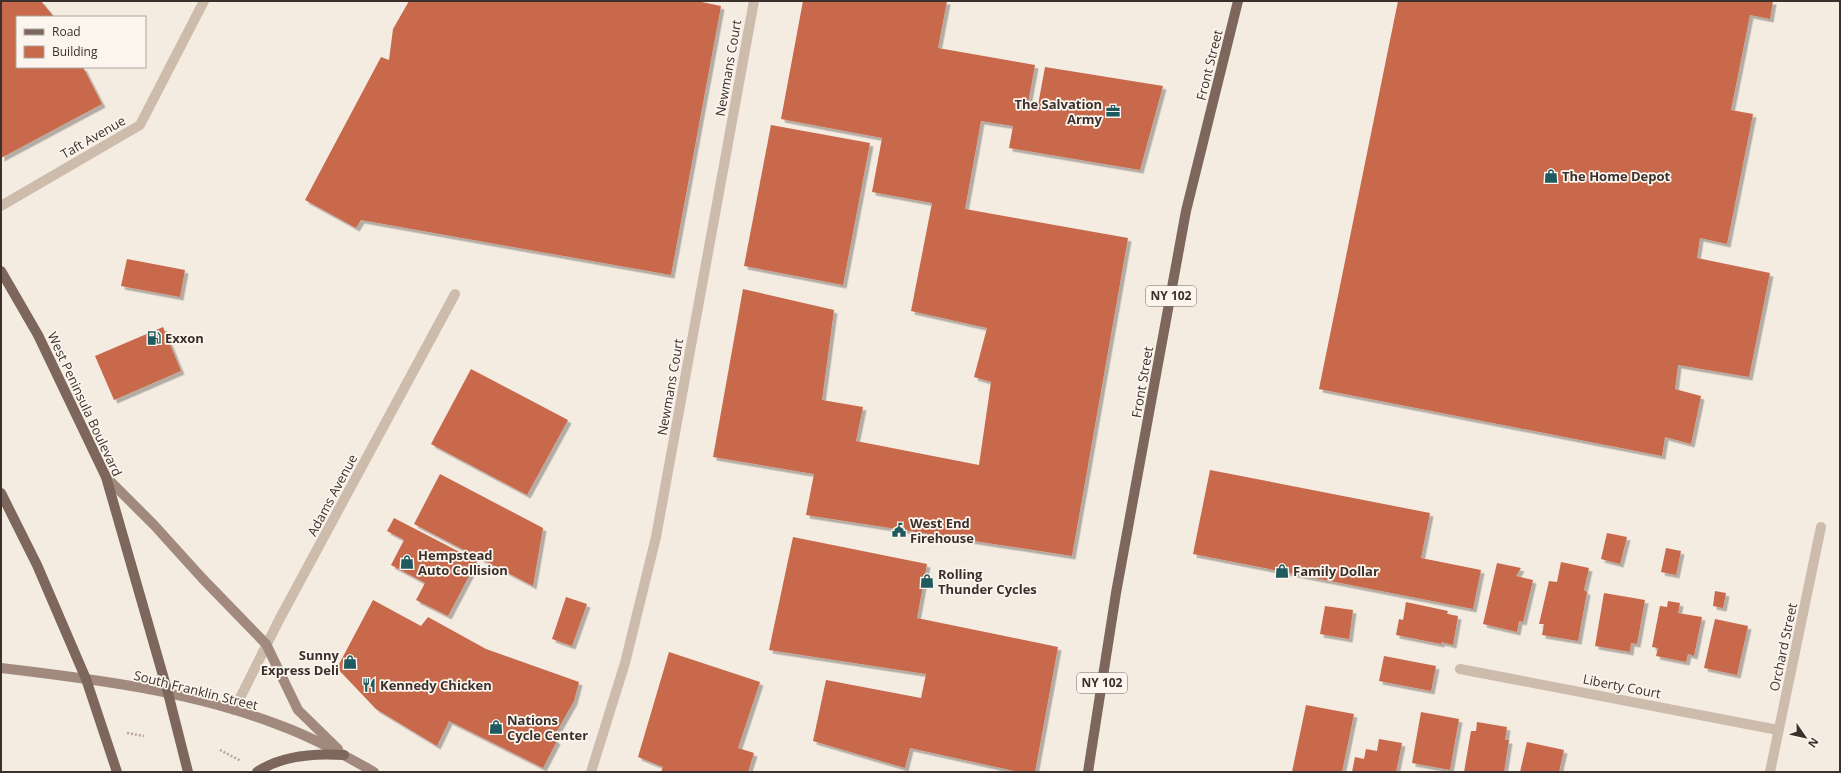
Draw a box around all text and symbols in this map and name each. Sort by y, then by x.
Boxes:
legend [16,16,146,68]
street label: Newmans Court [711,18,745,118]
text: Road [52,23,81,40]
street label: Front Street [1192,27,1227,102]
text: Building [52,43,98,60]
place label: The Salvation Army [1014,95,1103,128]
office icon: The Salvation Army [1105,103,1121,119]
street label: Taft Avenue [57,111,129,163]
place label: The Home Depot [1562,167,1671,185]
shop icon: The Home Depot [1543,168,1559,184]
road number: NY 102 [1146,286,1196,306]
street label: West Peninsula Boulevard [44,329,126,479]
place label: Exxon [165,329,204,347]
fuel station icon: Exxon [146,330,162,346]
street label: Newmans Court [653,337,687,437]
street label: Front Street [1127,345,1157,419]
street label: Adams Avenue [303,451,361,539]
place label: West End Firehouse [910,514,974,547]
public building icon: West End Firehouse [891,522,907,538]
place label: Hempstead Auto Collision [418,546,508,579]
shop icon: Hempstead Auto Collision [399,554,415,570]
place label: Family Dollar [1293,562,1379,580]
shop icon: Family Dollar [1274,563,1290,579]
place label: Rolling Thunder Cycles [938,565,1037,598]
shop icon: Rolling Thunder Cycles [919,573,935,589]
street label: Orchard Street [1765,601,1801,693]
place label: Sunny Express Deli [261,646,340,679]
shop icon: Sunny Express Deli [342,654,358,670]
street label: South Franklin Street [132,666,260,714]
street label: Liberty Court [1581,670,1663,702]
road number: NY 102 [1077,673,1127,693]
place label: Kennedy Chicken [380,676,492,694]
restaurant icon: Kennedy Chicken [361,677,377,693]
place label: Nations Cycle Center [507,711,588,744]
north arrow [1785,717,1825,757]
shop icon: Nations Cycle Center [488,719,504,735]
text: N [1805,735,1822,751]

